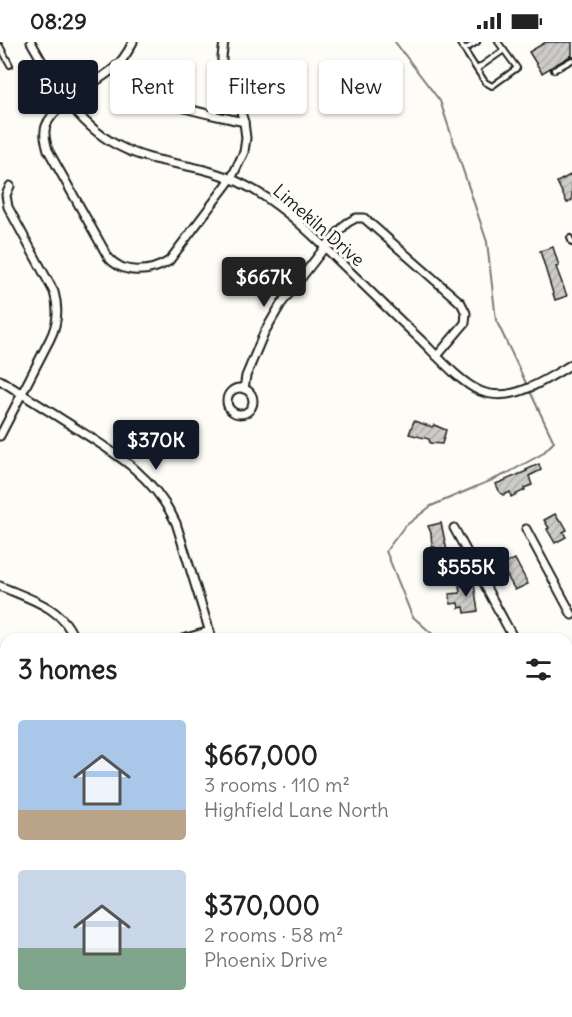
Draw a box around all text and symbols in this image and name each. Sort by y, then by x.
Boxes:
text: 08:29 [30,7,87,35]
chip: Buy [18,60,98,114]
chip: Rent [110,60,195,114]
chip: Filters [207,60,307,114]
chip: New [319,60,403,114]
street label: Limekiln Drive [268,179,370,271]
pin: $667K [222,257,306,308]
text: $667K [236,264,292,289]
pin: $370K [114,420,198,471]
text: $370K [127,427,185,452]
pin: $555K [424,547,508,598]
text: $555K [437,554,495,579]
text: 3 homes [18,653,117,686]
icon: filters [522,653,555,686]
text: $667,000 [204,739,318,772]
icon: home [66,744,138,816]
text: 3 rooms · 110 m² [204,772,350,797]
text: Highfield Lane North [204,797,389,822]
text: $370,000 [204,889,320,922]
icon: home [66,894,138,966]
text: 2 rooms · 58 m² [204,922,344,947]
text: Phoenix Drive [204,947,328,972]

